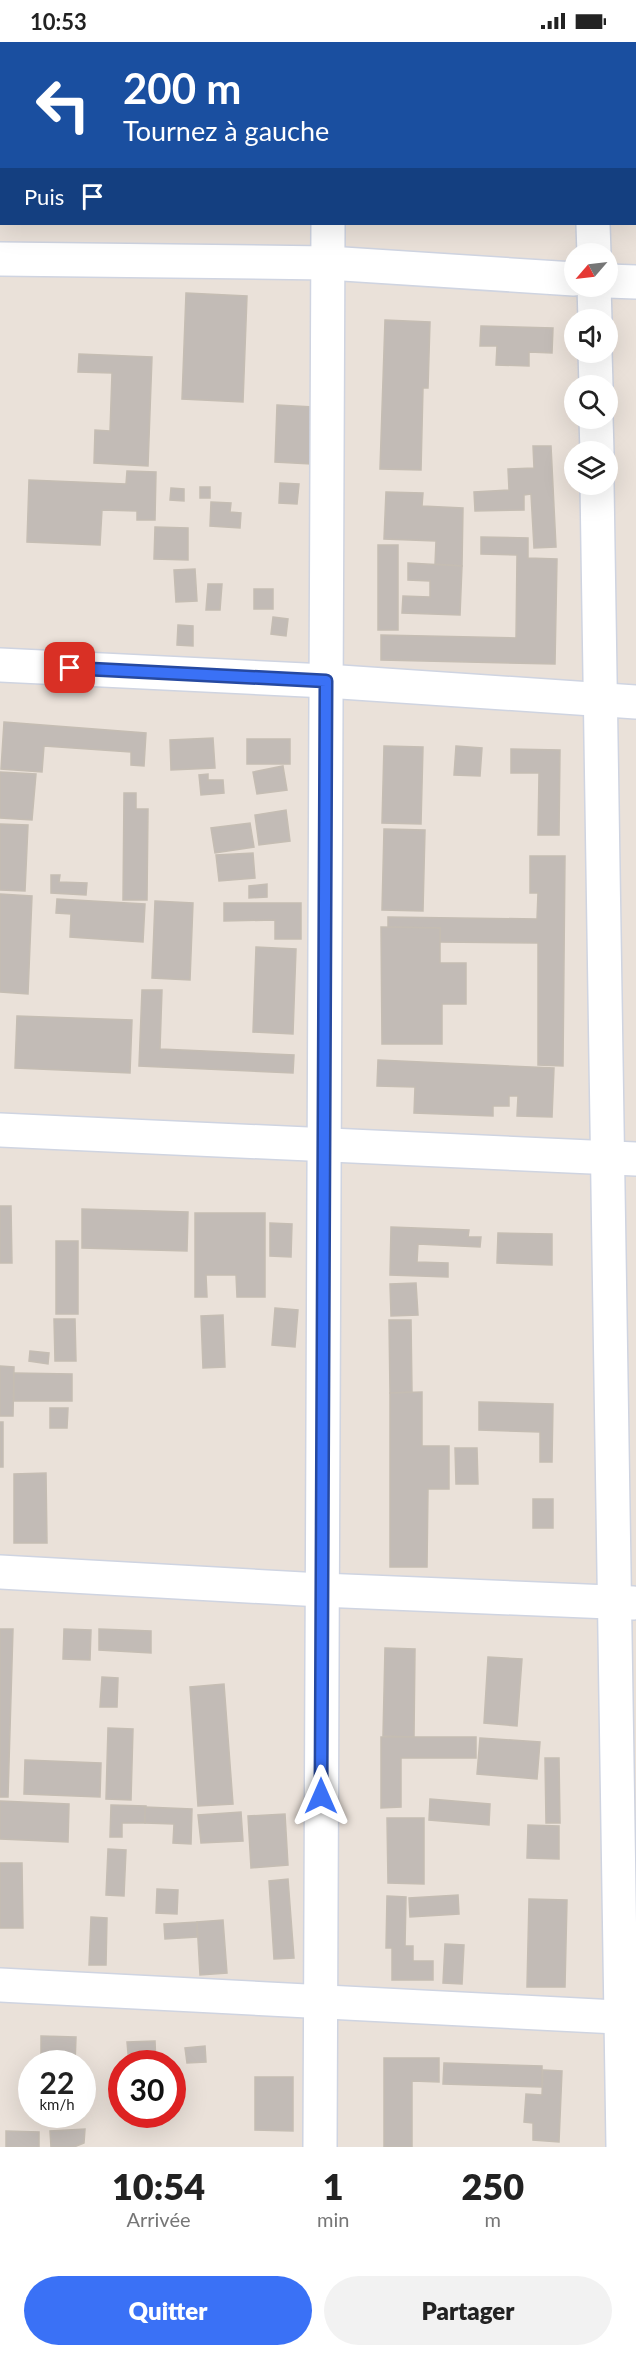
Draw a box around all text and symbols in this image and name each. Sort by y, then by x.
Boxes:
text: 10:53 [30,8,87,35]
text: 200 m [123,63,241,113]
icon: left [24,66,102,144]
text: Tournez à gauche [123,114,329,147]
icon: arrive [76,180,109,213]
text: Puis [24,183,64,210]
north arrow [564,243,618,297]
map controls [564,243,618,495]
button: sound [564,309,618,363]
button: search [564,375,618,429]
button: layers [564,441,618,495]
pin [44,642,95,693]
icon: arrive [53,651,86,684]
position arrow [289,1764,353,1828]
speed limit sign: 30 [108,2050,186,2128]
text: 22 [40,2064,74,2100]
text: km/h [39,2095,75,2113]
text: 10:54 [112,2164,205,2208]
text: 1 [323,2164,344,2208]
text: 250 [461,2164,524,2208]
text: Arrivée [126,2207,191,2231]
text: min [317,2207,349,2231]
text: m [484,2207,501,2231]
button: Quitter [24,2276,312,2345]
button: Partager [324,2276,612,2345]

